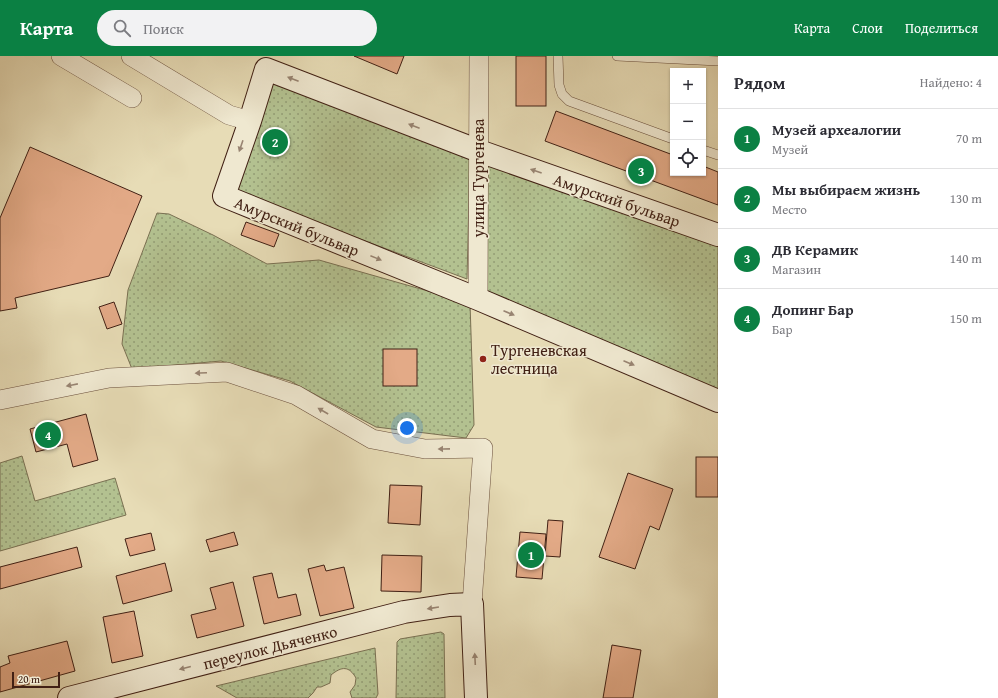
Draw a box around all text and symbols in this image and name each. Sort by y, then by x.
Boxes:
search box [97,10,377,46]
text: Карта [20,14,73,42]
icon: search [111,17,133,39]
text: Поиск [143,18,184,39]
text: Карта [794,18,830,38]
text: Слои [852,18,883,38]
text: Поделиться [905,18,978,38]
map controls [670,68,706,176]
button: + [670,68,706,104]
text: Рядом [734,70,785,95]
text: Найдено: 4 [920,73,982,92]
one-way arrow [286,76,298,82]
button: − [670,104,706,140]
street label: улица Тургенева [466,118,490,238]
text: Музей археалогии [772,119,901,140]
one-way arrow [408,123,420,129]
pin: 2 [262,127,288,157]
text: 1 [744,129,750,148]
text: 70 m [956,129,982,148]
one-way arrow [238,140,244,152]
button: locate [670,140,706,176]
text: Музей [772,140,808,159]
pin: 3 [628,156,654,186]
street label: Амурский бульвар [550,167,684,233]
one-way arrow [530,168,542,174]
text: Мы выбираем жизнь [772,179,920,200]
text: 2 [744,189,750,208]
text: 130 m [950,189,982,208]
street label: Амурский бульвар [231,190,363,262]
text: Место [772,200,807,219]
text: ДВ Керамик [772,239,858,260]
text: 3 [744,249,750,268]
text: 140 m [950,249,982,268]
one-way arrow [371,255,382,261]
text: Магазин [772,260,821,279]
text: Допинг Бар [772,299,853,320]
text: 4 [744,309,750,328]
text: 150 m [950,309,982,328]
one-way arrow [504,310,515,316]
text: Бар [772,320,793,339]
place label: Тургеневская лестница [491,338,587,380]
marker: Тургеневская лестница [478,354,488,364]
one-way arrow [624,361,636,367]
one-way arrow [194,370,207,376]
one-way arrow [66,382,78,388]
one-way arrow [317,407,329,414]
your location [397,418,417,438]
pin: 4 [35,420,61,450]
one-way arrow [437,446,450,452]
pin: 1 [518,540,544,570]
one-way arrow [427,605,439,611]
street label: переулок Дьяченко [200,619,340,675]
one-way arrow [471,653,478,665]
one-way arrow [179,666,191,672]
scale bar [12,670,60,689]
text: 20 m [18,671,40,687]

